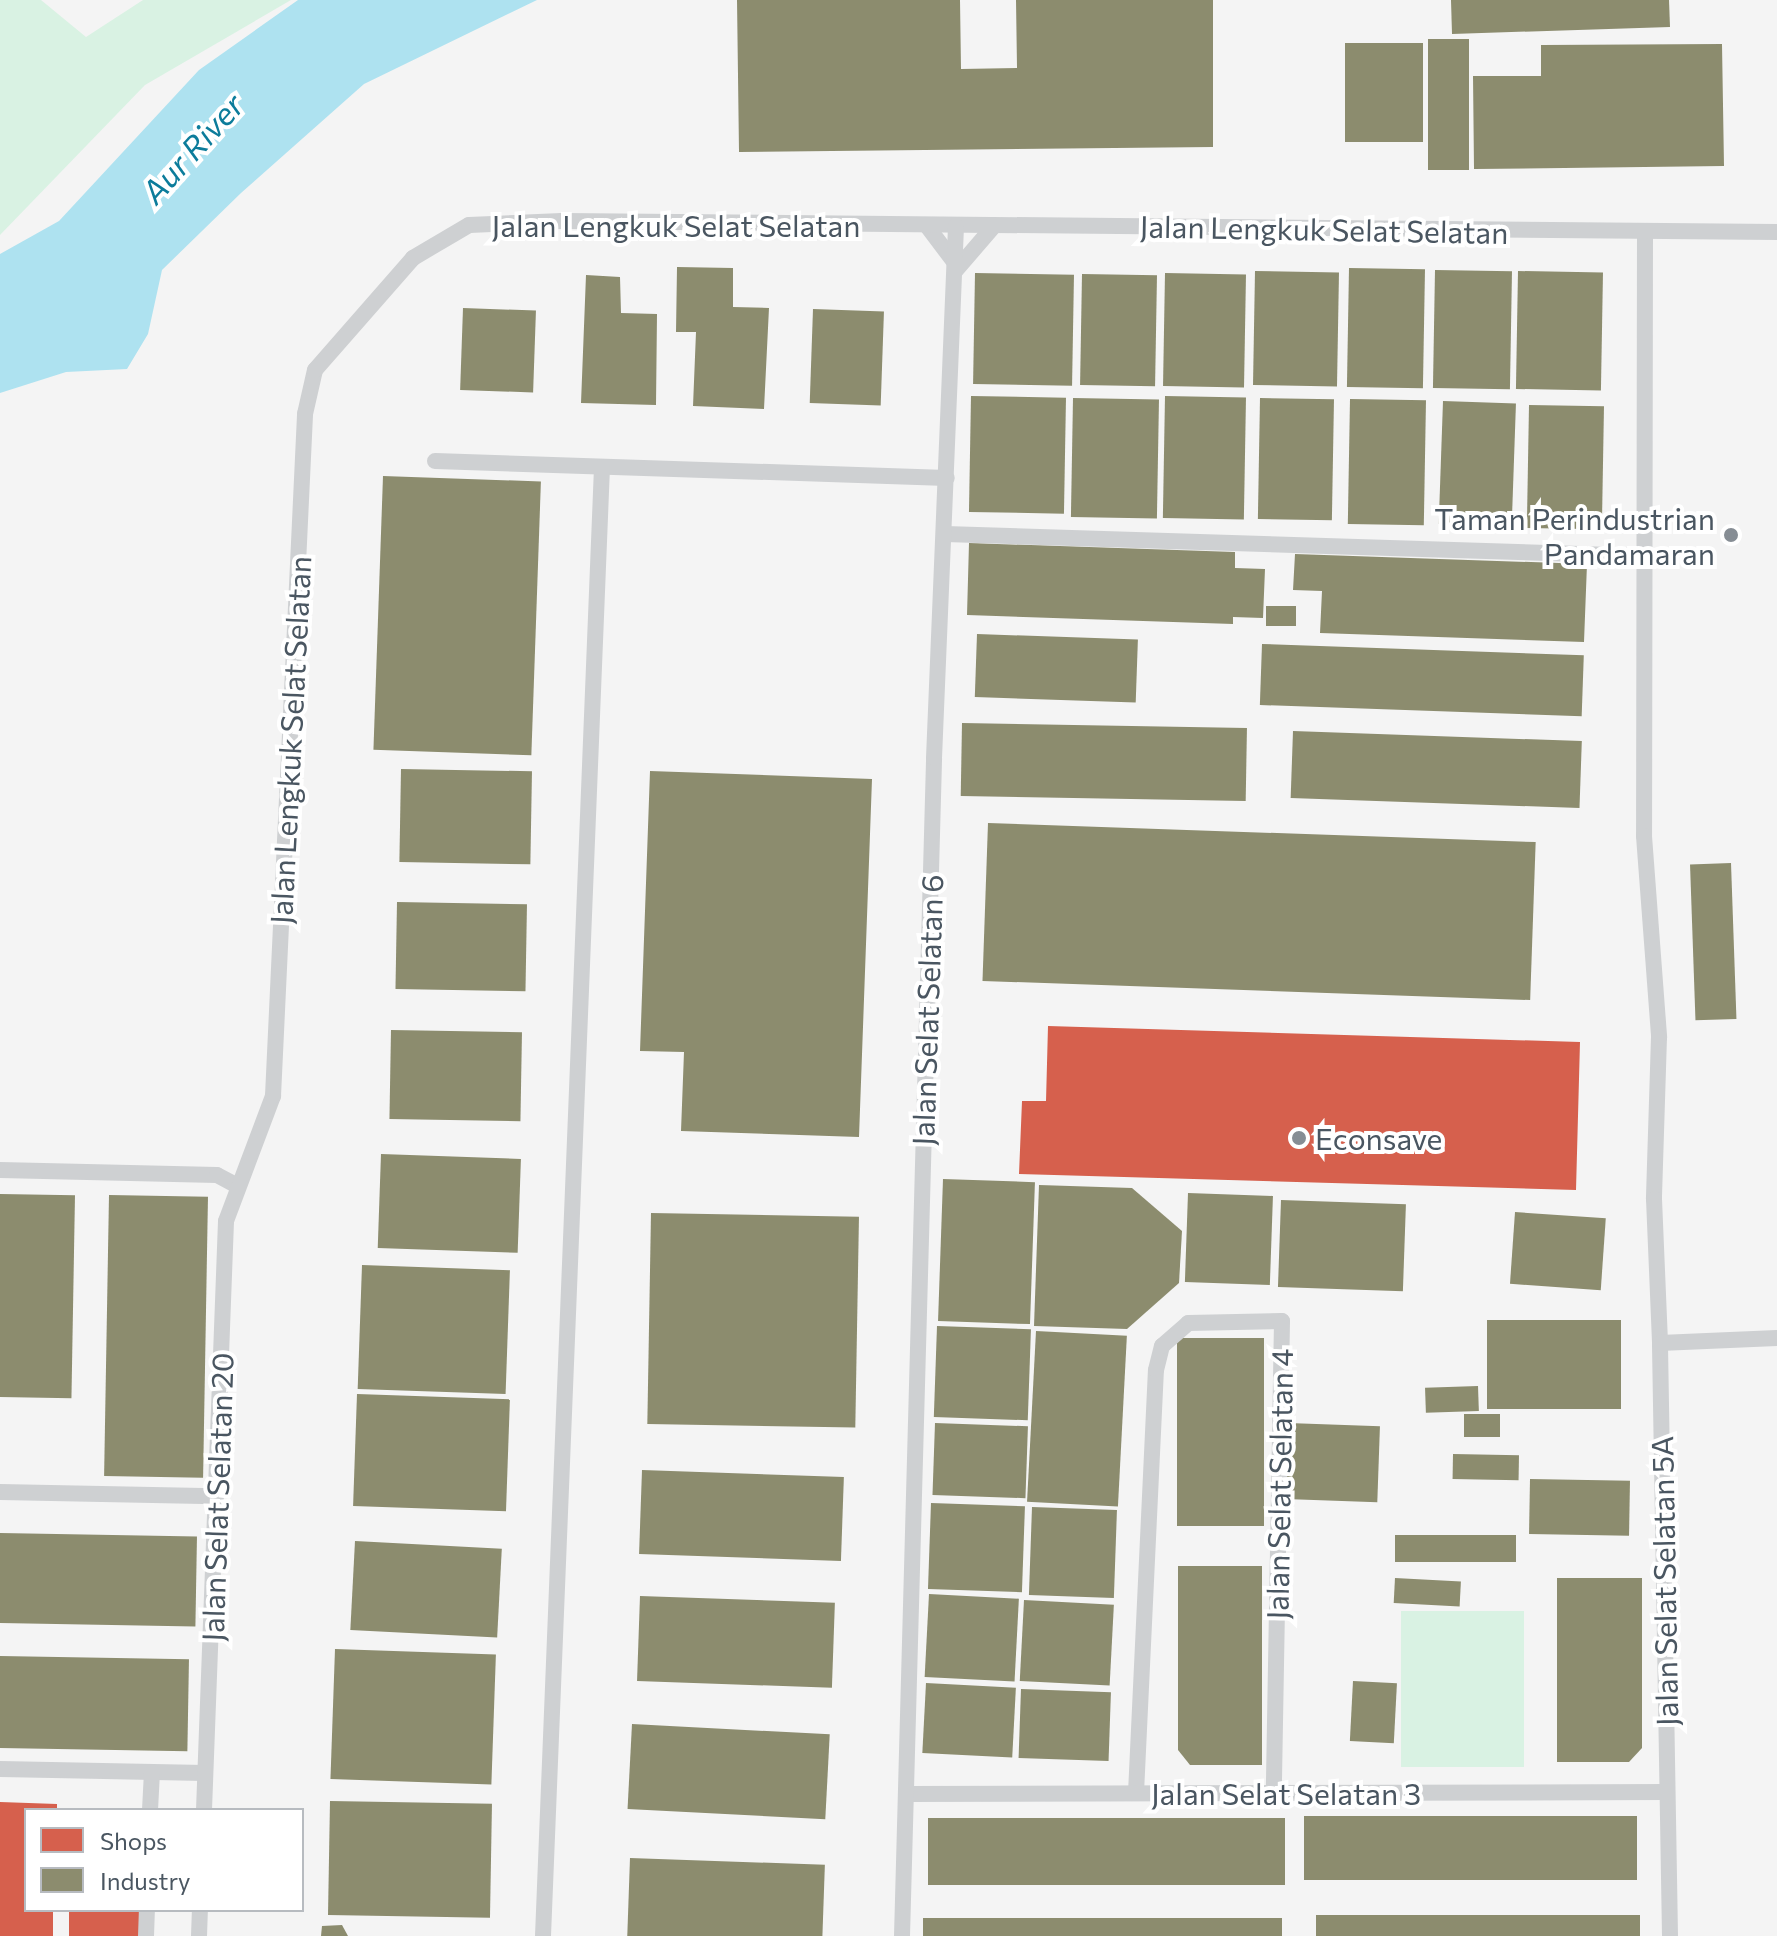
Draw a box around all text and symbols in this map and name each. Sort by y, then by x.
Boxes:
water label: Aur River [133,85,251,211]
street label: Jalan Lengkuk Selat Selatan [492,207,860,243]
street label: Jalan Lengkuk Selat Selatan [1139,208,1509,250]
place label: Taman Perindustrian Pandamaran [1434,500,1715,570]
marker: Taman Perindustrian Pandamaran [1722,526,1740,544]
street label: Jalan Lengkuk Selat Selatan [262,555,318,925]
street label: Jalan Selat Selatan 6 [904,874,950,1146]
place label: Econsave [1315,1120,1442,1156]
marker: Econsave [1290,1129,1308,1147]
street label: Jalan Selat Selatan 4 [1259,1348,1299,1620]
street label: Jalan Selat Selatan 20 [194,1352,240,1642]
street label: Jalan Selat Selatan 5A [1643,1436,1685,1726]
street label: Jalan Selat Selatan 3 [1151,1775,1421,1811]
legend [24,1808,304,1912]
text: Shops [100,1826,167,1855]
text: Industry [100,1866,190,1895]

